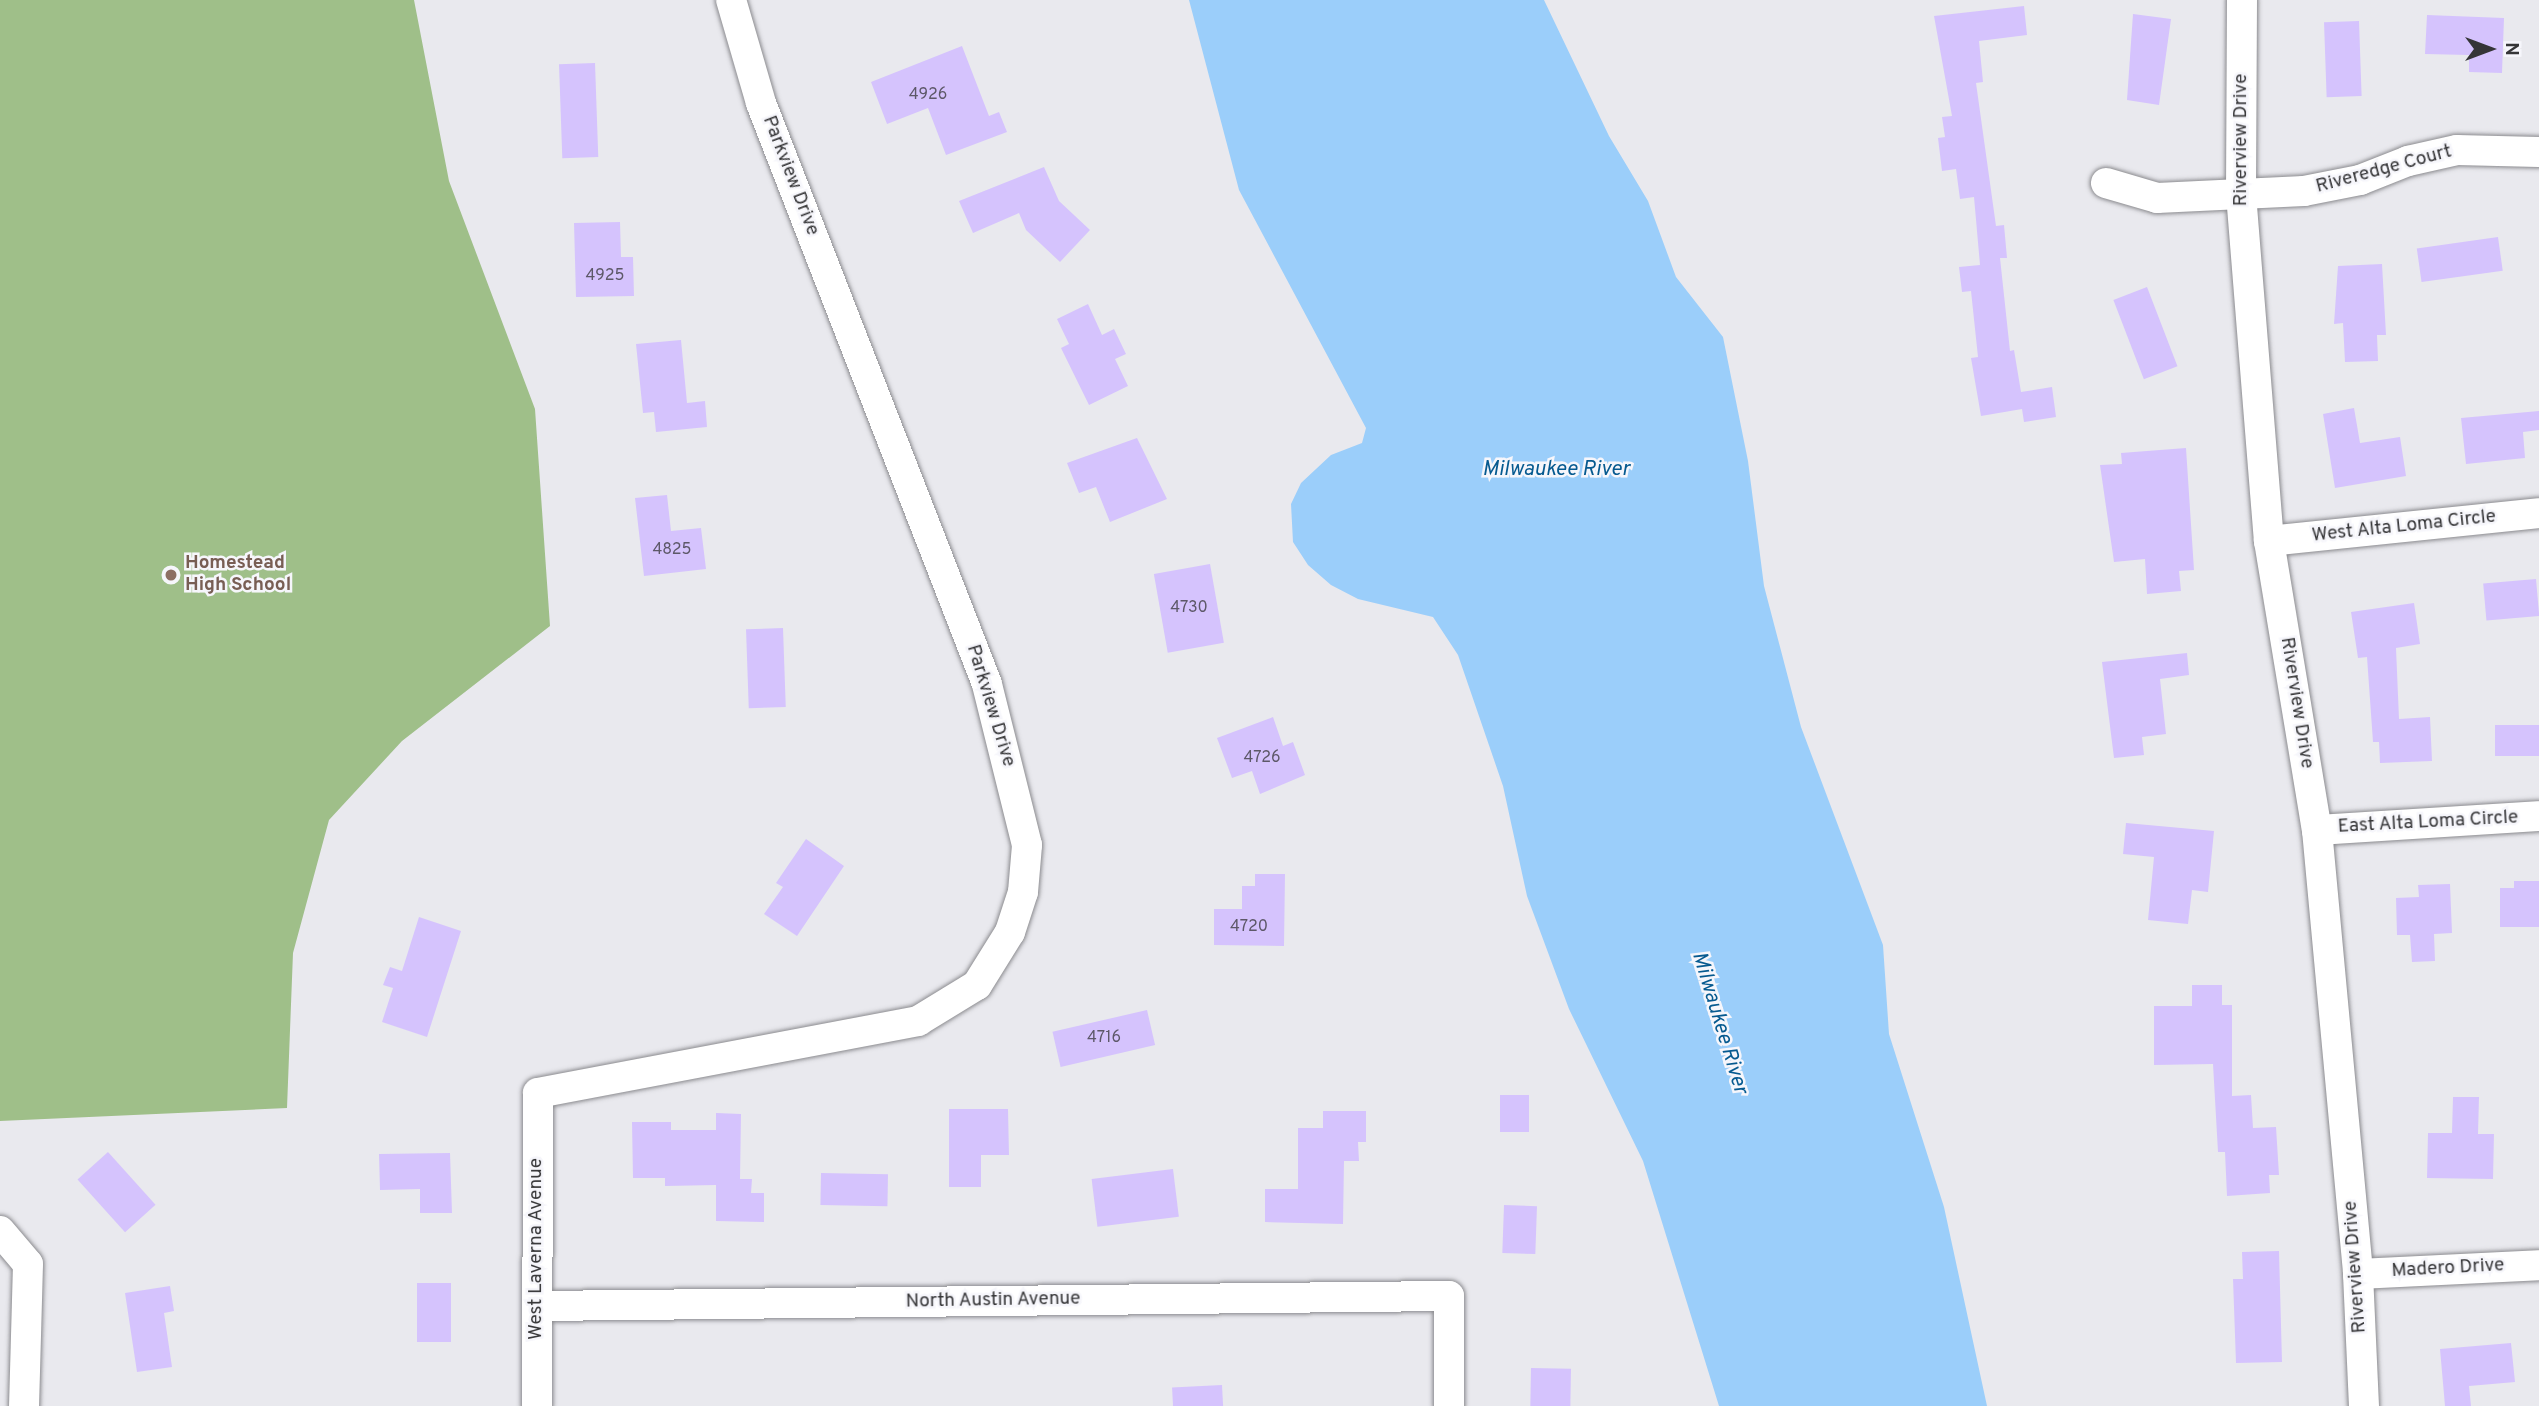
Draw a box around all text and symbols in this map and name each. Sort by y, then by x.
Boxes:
north arrow [2455,14,2525,84]
text: N [2499,42,2523,56]
street label: Riverview Drive [2231,74,2253,206]
house number: 4926 [909,85,947,105]
street label: Parkview Drive [757,113,823,239]
street label: Riveredge Court [2314,141,2454,199]
house number: 4925 [586,266,624,286]
water label: Milwaukee River [1482,457,1630,483]
street label: West Alta Loma Circle [2310,506,2498,548]
house number: 4825 [652,540,692,560]
place label: Homestead High School [185,553,291,597]
marker: Homestead High School [163,567,179,583]
house number: 4730 [1170,598,1208,618]
street label: Riverview Drive [2274,636,2318,770]
street label: Parkview Drive [961,642,1019,770]
house number: 4726 [1243,748,1281,768]
street label: East Alta Loma Circle [2337,807,2519,839]
house number: 4720 [1230,917,1268,937]
water label: Milwaukee River [1685,949,1753,1097]
house number: 4716 [1087,1028,1121,1048]
street label: West Laverna Avenue [526,1158,548,1340]
street label: Riverview Drive [2340,1200,2372,1334]
street label: Madero Drive [2391,1255,2505,1283]
street label: North Austin Avenue [905,1288,1081,1314]

